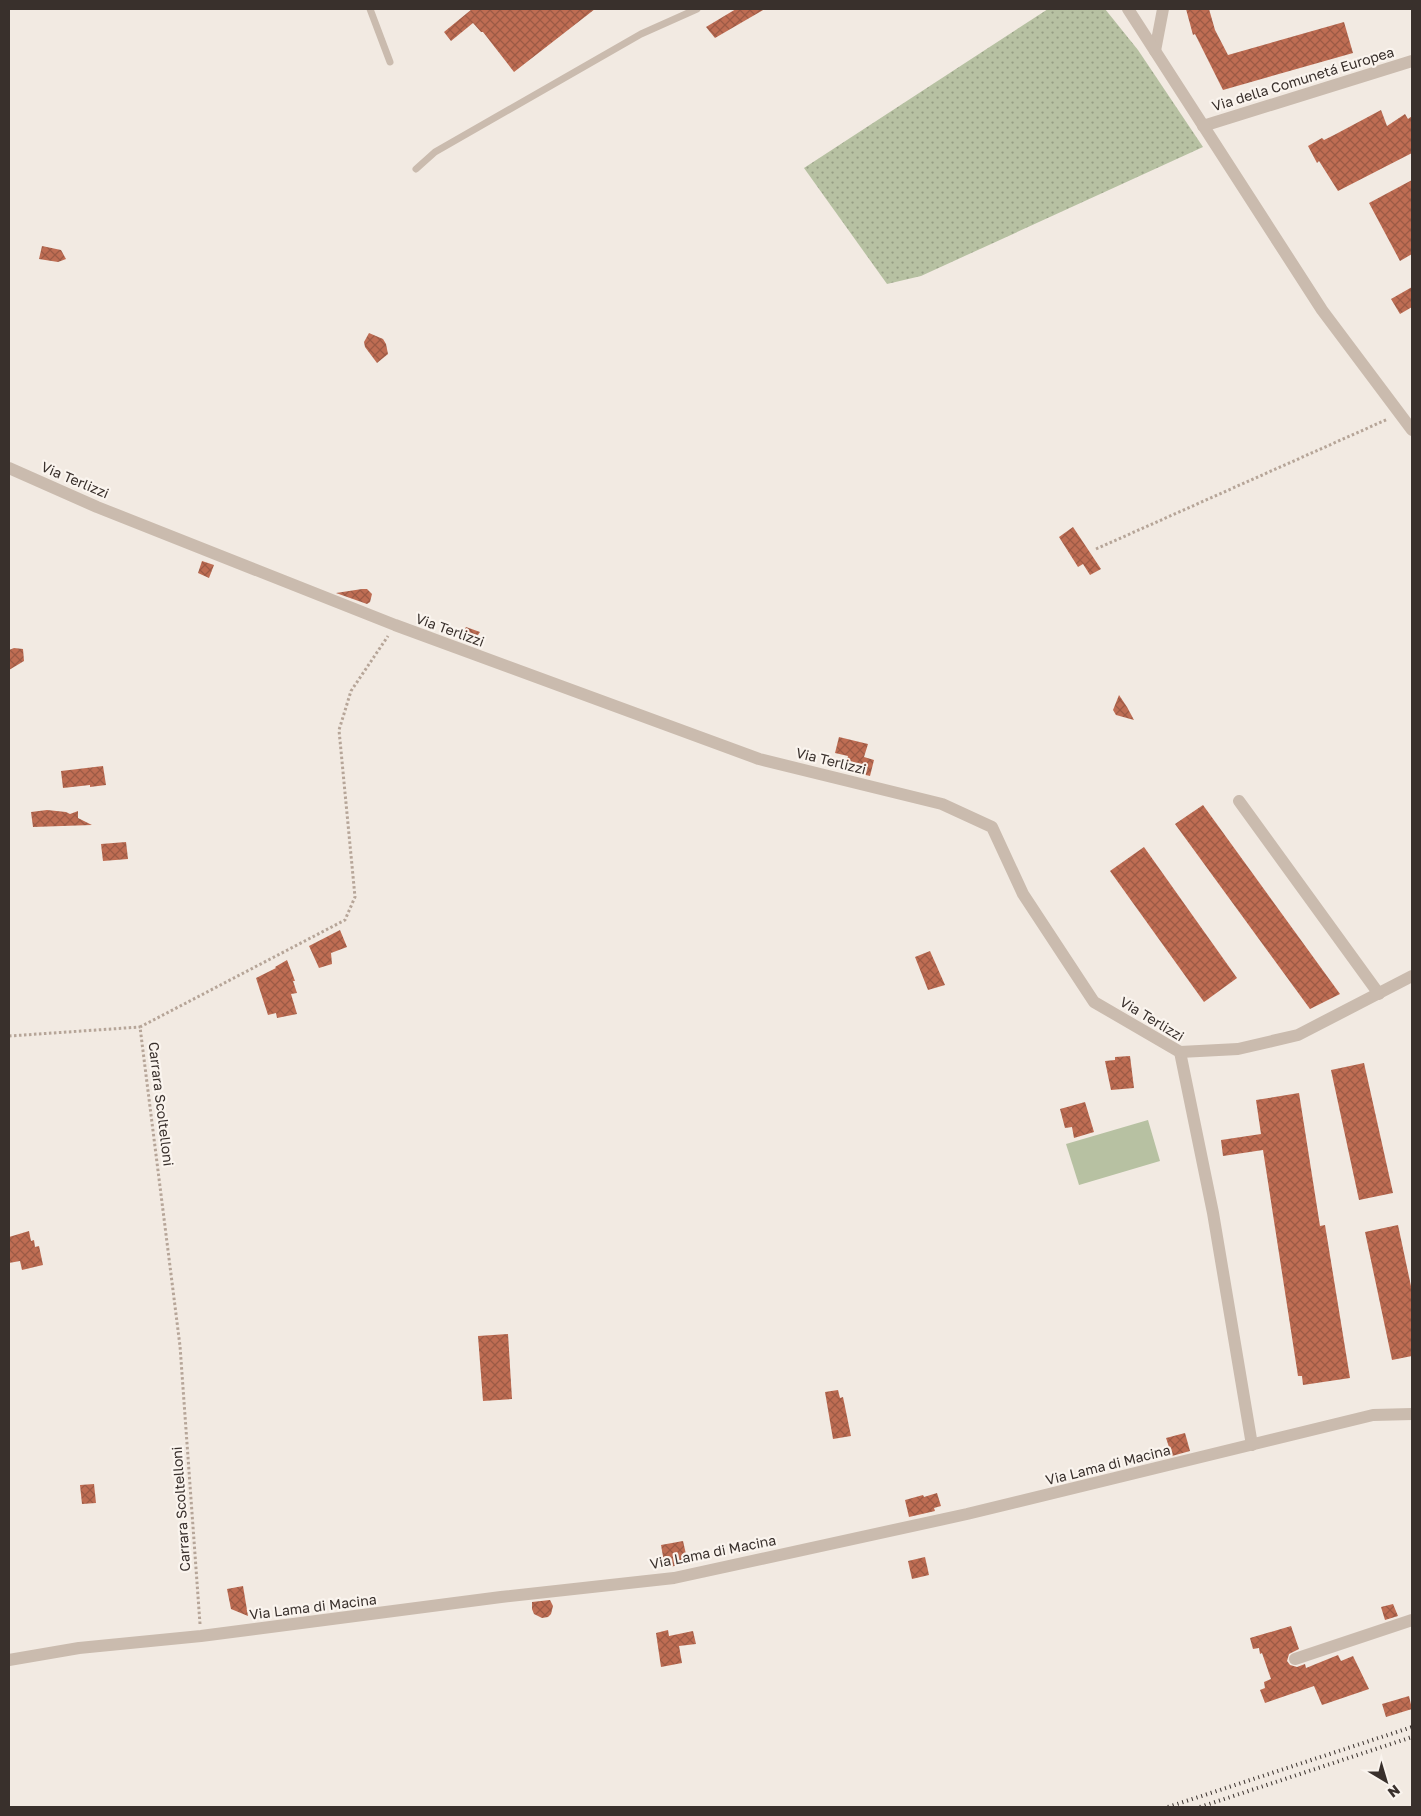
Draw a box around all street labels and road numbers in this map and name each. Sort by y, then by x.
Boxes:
street label: Via della Comunetá Europea [1210,43,1396,114]
street label: Via Terlizzi [39,458,112,501]
street label: Via Terlizzi [413,609,487,650]
street label: Via Terlizzi [794,744,868,777]
street label: Via Terlizzi [1117,993,1187,1044]
street label: Carrara Scoltelloni [145,1041,178,1167]
street label: Via Lama di Macina [1044,1441,1172,1488]
street label: Carrara Scoltelloni [168,1446,193,1572]
street label: Via Lama di Macina [648,1531,777,1572]
street label: Via Lama di Macina [248,1590,378,1623]

